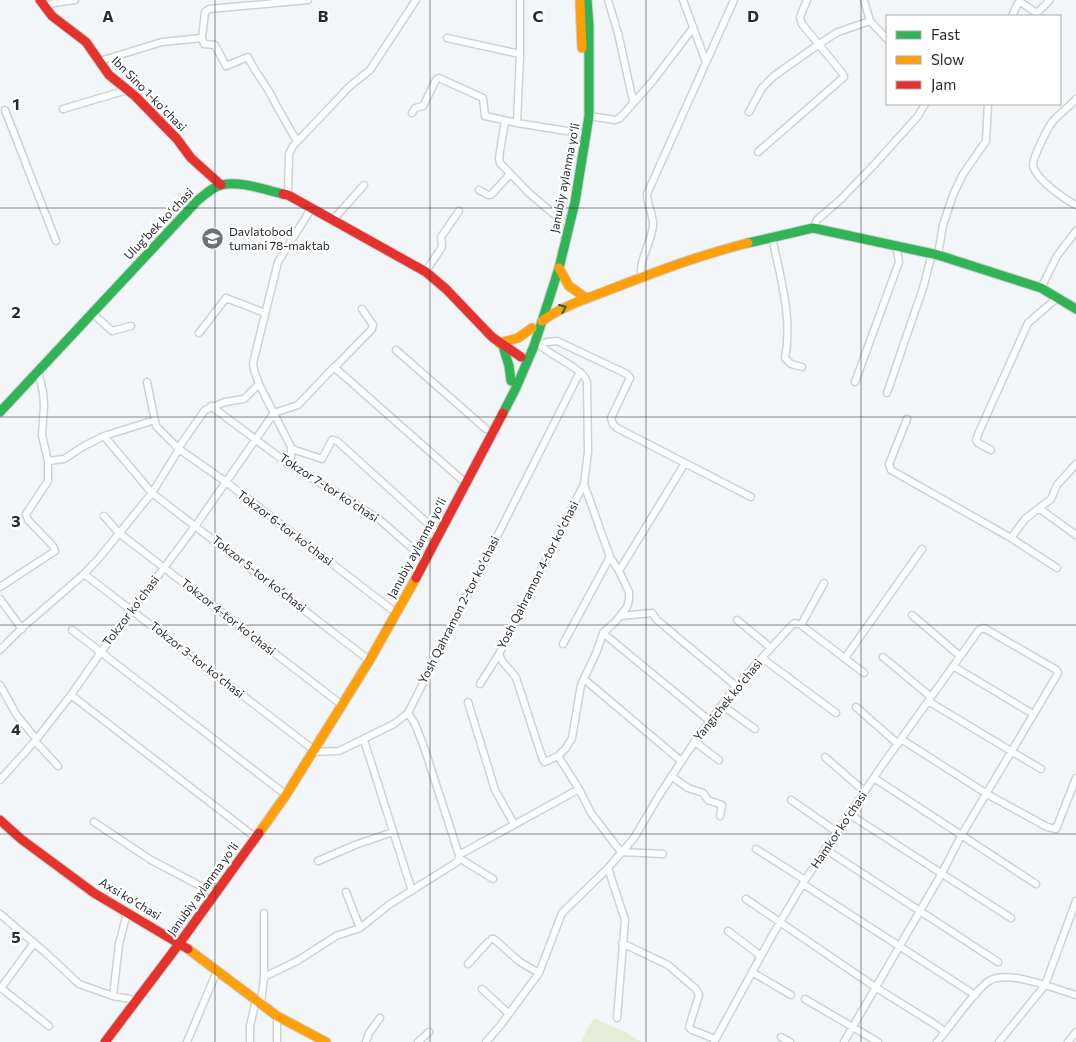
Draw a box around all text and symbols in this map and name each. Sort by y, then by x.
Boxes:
text: A [102,6,114,25]
text: B [318,6,329,25]
text: C [533,6,544,25]
text: D [747,6,759,25]
legend [886,15,1061,105]
text: Fast [931,25,960,43]
text: Slow [931,50,964,68]
street label: Ibn Sino 1-koʼchasi [109,53,190,134]
text: Jam [931,75,956,93]
text: 1 [12,94,20,113]
street label: Janubiy aylanma yoʻli [546,122,583,234]
street label: Ulugʻbek koʻchasi [121,185,196,262]
place label: Davlatobod tumani 78-maktab [229,224,330,252]
school or university icon: Davlatobod tumani 78-maktab [201,227,225,251]
text: 2 [11,302,21,321]
one-way arrow [558,303,567,314]
street label: Tokzor 7-tor koʼchasi [278,450,382,524]
street label: Tokzor 6-tor koʼchasi [235,487,336,568]
street label: Janubiy aylanma yoʻli [384,495,449,601]
street label: Yosh Qahramon 4-tor koʼchasi [494,498,581,651]
text: 3 [11,511,21,530]
street label: Tokzor 5-tor koʼchasi [210,532,309,614]
street label: Yosh Qahramon 2-tor koʼchasi [415,533,502,686]
street label: Tokzor koʻchasi [99,572,161,648]
street label: Tokzor 4-tor koʼchasi [179,575,279,657]
street label: Tokzor 3-tor koʼchasi [148,618,247,700]
street label: Yangichek koʻchasi [690,656,764,743]
text: 4 [11,719,21,738]
street label: Hamkor koʻchasi [807,788,869,871]
street label: Janubiy aylanma yoʻli [164,839,241,938]
street label: Axsi koʻchasi [97,874,164,922]
text: 5 [11,927,21,946]

